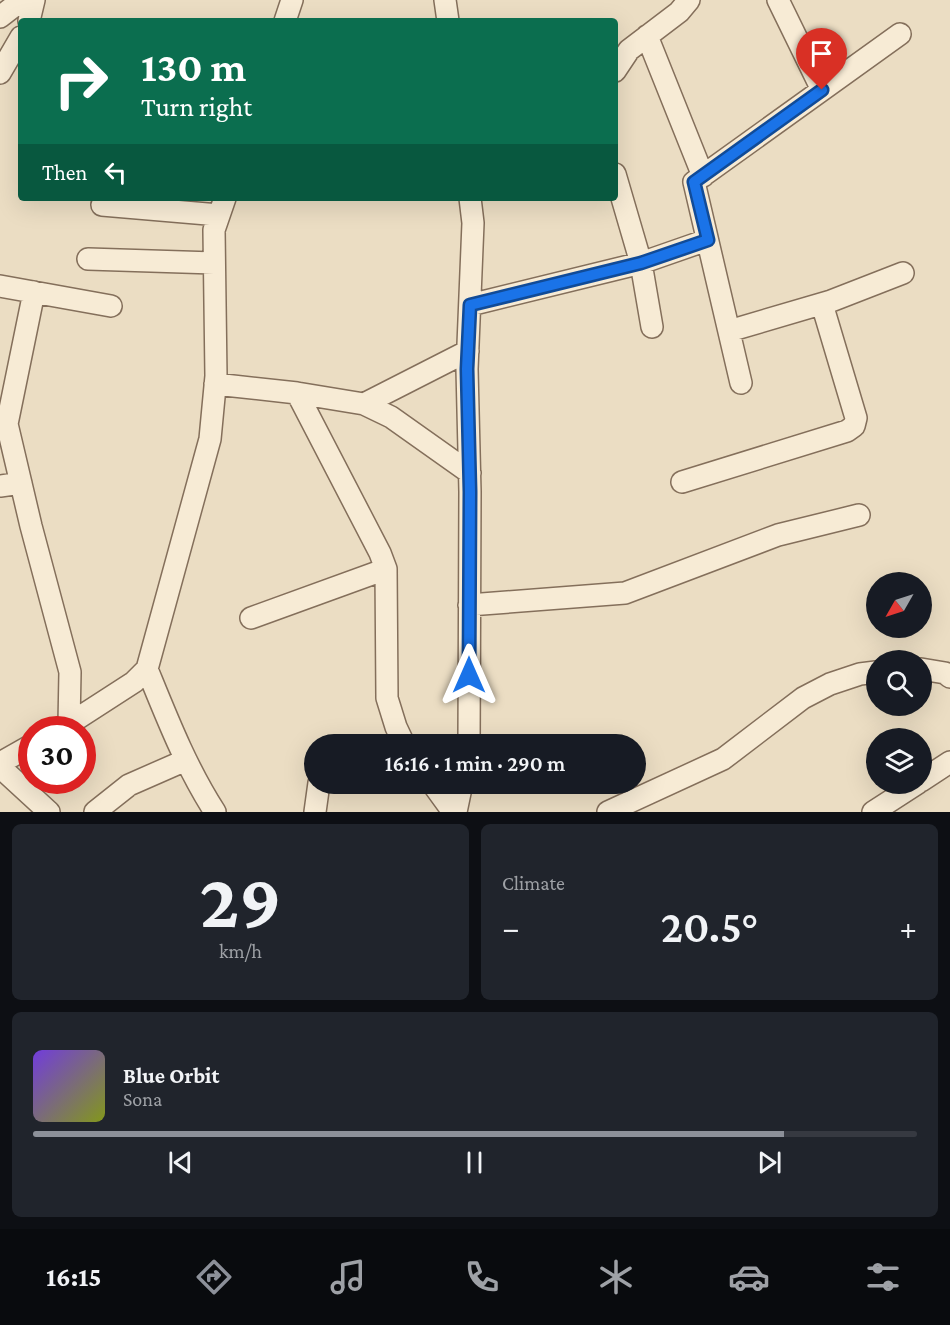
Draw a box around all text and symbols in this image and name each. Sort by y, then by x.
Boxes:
pin [796,28,847,90]
icon: arrive [805,37,838,70]
icon: right [42,42,120,120]
text: 130 m [141,43,246,90]
text: Turn right [141,92,252,122]
icon: left [99,156,132,189]
text: Then [42,160,87,185]
north arrow [866,572,932,638]
map controls [866,572,932,794]
position arrow [437,643,501,707]
button: search [866,650,932,716]
speed limit sign: 30 [18,716,96,794]
button: layers [866,728,932,794]
text: 16:16 · 1 min · 290 m [385,751,565,776]
text: 29 [200,857,282,944]
text: Climate [502,872,565,894]
text: 20.5° [661,902,758,952]
text: − [502,909,519,946]
text: + [900,909,917,946]
text: km/h [219,940,262,962]
text: Blue Orbit [123,1063,219,1088]
text: Sona [123,1088,162,1110]
icon: previous [164,1146,197,1179]
icon: pause [458,1146,491,1179]
icon: next [753,1146,786,1179]
icon: directions [193,1256,235,1298]
icon: music [327,1256,369,1298]
icon: phone [461,1256,503,1298]
icon: climate [595,1256,637,1298]
icon: car [728,1256,770,1298]
icon: filters [862,1256,904,1298]
text: 16:15 [46,1262,102,1292]

